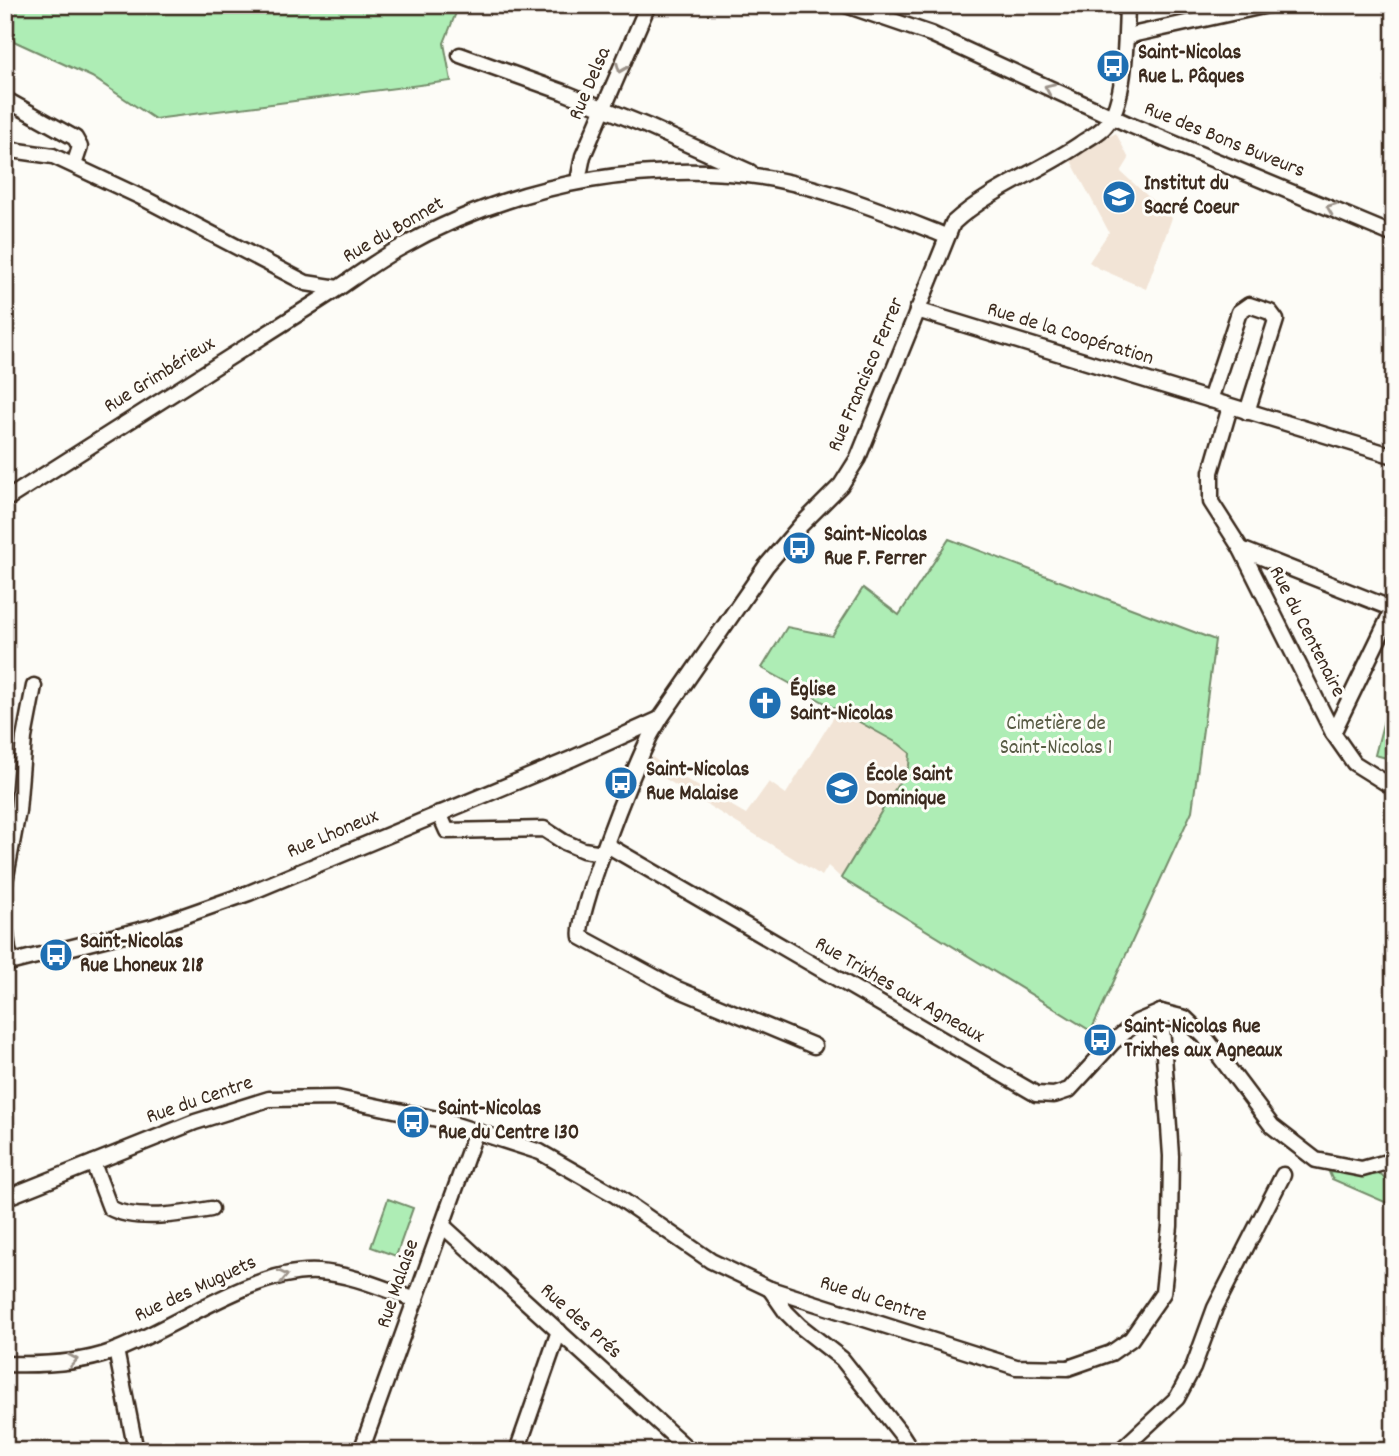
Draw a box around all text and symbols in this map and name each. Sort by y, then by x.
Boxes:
place label: Saint-Nicolas Rue L. Pâques [1138,39,1245,93]
street label: Rue Delsa [562,42,620,125]
bus stop icon: Saint-Nicolas Rue L. Pâques [1094,47,1132,85]
one-way arrow [615,61,629,73]
one-way arrow [1044,82,1056,96]
street label: Rue des Bons Buveurs [1139,95,1309,187]
place label: Institut du Sacré Coeur [1144,170,1240,224]
school or university icon: Institut du Sacré Coeur [1100,178,1138,216]
street label: Rue du Bonnet [338,190,451,272]
one-way arrow [1326,202,1338,216]
street label: Rue Francisco Ferrer [821,293,913,457]
street label: Rue de la Coopération [983,295,1157,375]
street label: Rue Grimbérieux [99,330,221,422]
place label: Saint-Nicolas Rue F. Ferrer [824,521,927,575]
bus stop icon: Saint-Nicolas Rue F. Ferrer [780,529,818,567]
street label: Rue du Centenaire [1260,561,1352,703]
place label: Église Saint-Nicolas [790,676,893,730]
church icon: Église Saint-Nicolas [746,684,784,722]
park label: Cimetière de Saint-Nicolas 1 [1000,710,1112,764]
place label: Saint-Nicolas Rue Malaise [646,756,749,810]
place label: École Saint Dominique [866,761,953,815]
bus stop icon: Saint-Nicolas Rue Malaise [602,764,640,802]
school or university icon: École Saint Dominique [823,769,861,807]
street label: Rue Lhoneux [283,802,384,868]
place label: Saint-Nicolas Rue Lhoneux 218 [80,928,204,982]
street label: Rue Trixhes aux Agneaux [809,930,990,1052]
bus stop icon: Saint-Nicolas Rue Lhoneux 218 [37,936,75,974]
place label: Saint-Nicolas Rue Trixhes aux Agneaux [1124,1013,1282,1067]
bus stop icon: Saint-Nicolas Rue Trixhes aux Agneaux [1081,1021,1119,1059]
street label: Rue du Centre [143,1069,257,1133]
place label: Saint-Nicolas Rue du Centre 130 [438,1095,579,1149]
bus stop icon: Saint-Nicolas Rue du Centre 130 [394,1103,432,1141]
street label: Rue Malaise [370,1235,428,1333]
street label: Rue des Muguets [130,1249,262,1331]
street label: Rue du Centre [816,1269,930,1331]
one-way arrow [277,1270,289,1285]
street label: Rue des Prés [532,1277,628,1367]
one-way arrow [67,1353,79,1368]

